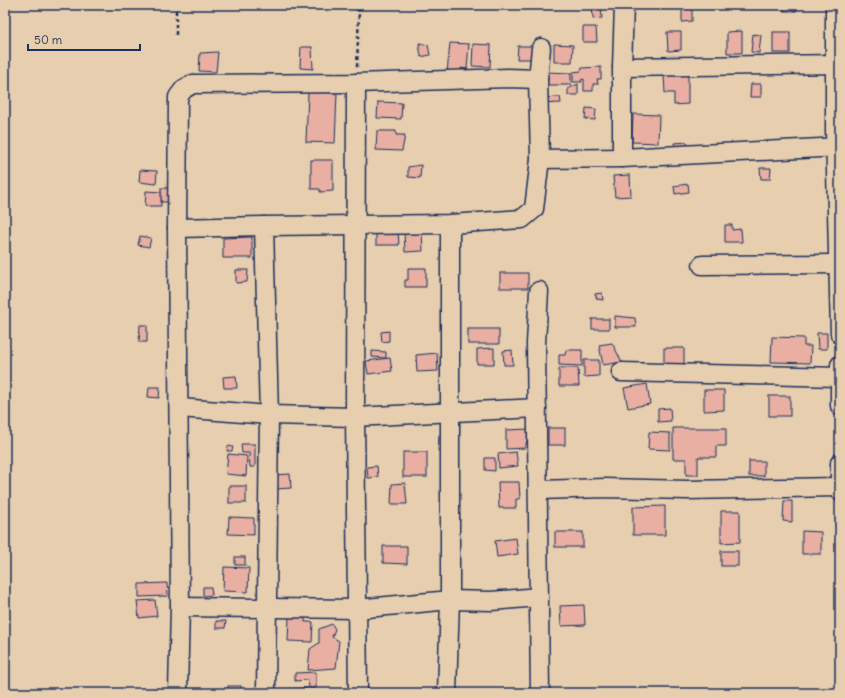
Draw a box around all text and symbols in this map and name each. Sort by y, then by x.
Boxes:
scale bar [28,26,140,52]
text: 50 m [34,32,63,47]

